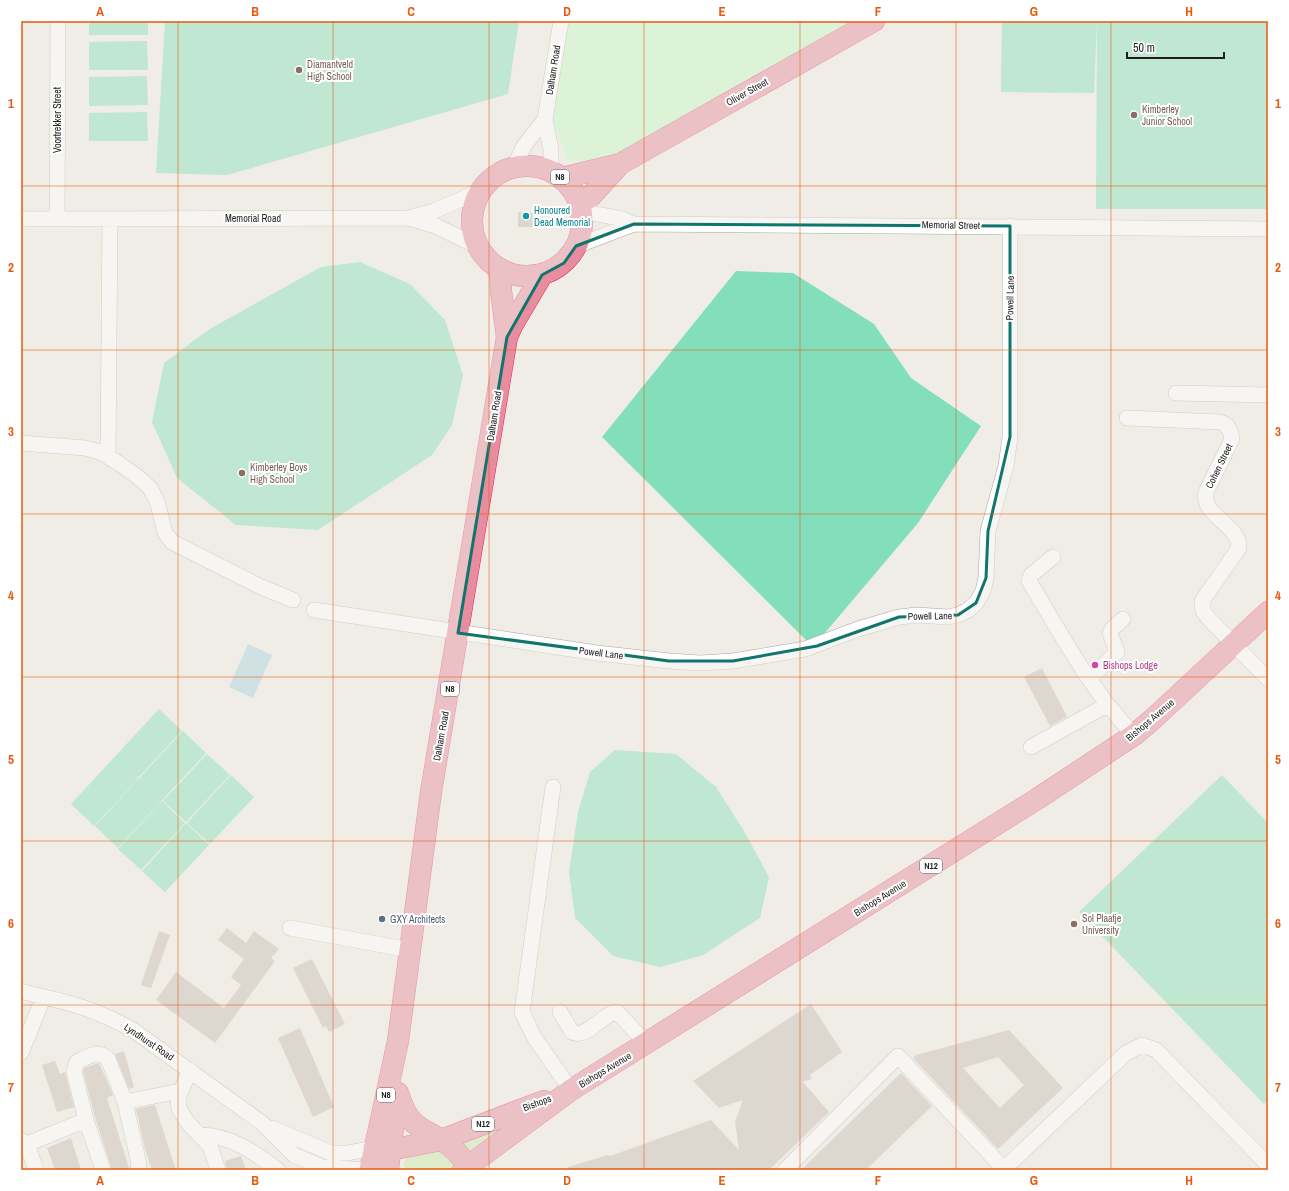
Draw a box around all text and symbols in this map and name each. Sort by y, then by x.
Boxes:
text: A [96,3,104,20]
text: B [251,3,259,20]
text: C [407,3,415,20]
text: D [563,3,571,20]
text: E [718,3,726,20]
text: F [875,3,882,20]
text: G [1030,3,1038,20]
text: H [1185,3,1193,20]
scale bar [1127,34,1224,60]
text: 50 m [1133,40,1155,56]
street label: Dalham Road [543,44,563,96]
place label: Diamantveld High School [307,58,353,83]
marker: Diamantveld High School [294,65,304,75]
street label: Oliver Street [724,75,771,109]
street label: Voortrekker Street [51,86,64,153]
text: 1 [8,95,14,112]
text: 1 [1275,95,1281,112]
place label: Kimberley Junior School [1142,103,1192,128]
marker: Kimberley Junior School [1129,110,1139,120]
road number: N8 [551,170,569,184]
place label: Honoured Dead Memorial [534,204,590,229]
marker: Honoured Dead Memorial [521,211,531,221]
street label: Memorial Road [225,212,281,225]
street label: Memorial Street [922,218,981,232]
text: 2 [8,259,14,276]
text: 2 [1275,259,1281,276]
street label: Powell Lane [1003,275,1017,320]
street label: Dalham Road [484,390,504,442]
text: 3 [8,423,14,440]
text: 3 [1275,423,1281,440]
street label: Cohen Street [1203,441,1236,491]
place label: Kimberley Boys High School [250,461,307,486]
marker: Kimberley Boys High School [237,468,247,478]
text: 4 [8,587,14,604]
text: 4 [1275,587,1281,604]
street label: Powell Lane [908,609,953,623]
street label: Powell Lane [578,644,624,662]
place label: Bishops Lodge [1103,659,1158,672]
marker: Bishops Lodge [1090,660,1100,670]
road number: N8 [441,682,459,696]
street label: Bishops Avenue [1123,696,1177,744]
street label: Dalham Road [430,710,452,762]
text: 5 [8,751,14,768]
text: 5 [1275,751,1281,768]
road number: N12 [920,859,942,873]
street label: Bishops Avenue [851,877,909,919]
place label: Sol Plaatje University [1082,912,1122,937]
place label: GXY Architects [390,913,445,926]
marker: GXY Architects [377,914,387,924]
text: 6 [8,915,14,932]
text: 6 [1275,915,1281,932]
marker: Sol Plaatje University [1069,919,1079,929]
street label: Lyndhurst Road [121,1021,177,1063]
street label: Bishops Avenue [576,1049,634,1091]
text: 7 [8,1079,14,1096]
text: 7 [1275,1079,1281,1096]
road number: N8 [377,1088,395,1102]
street label: Bishops [521,1092,553,1114]
road number: N12 [472,1117,494,1131]
text: A [96,1172,104,1189]
text: B [251,1172,259,1189]
text: C [407,1172,415,1189]
text: D [563,1172,571,1189]
text: E [718,1172,726,1189]
text: F [875,1172,882,1189]
text: G [1030,1172,1038,1189]
text: H [1185,1172,1193,1189]

